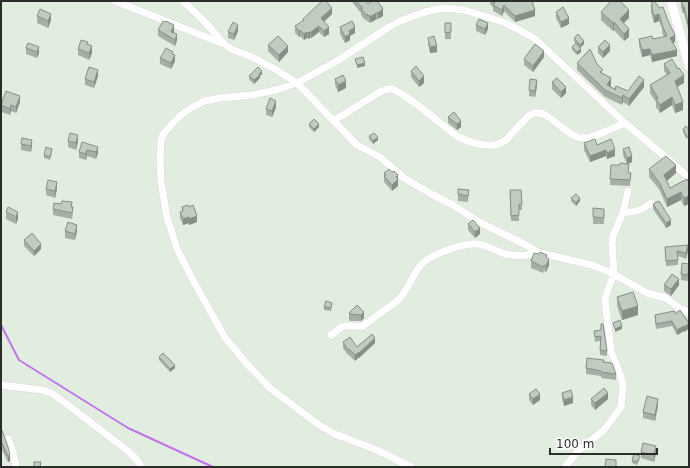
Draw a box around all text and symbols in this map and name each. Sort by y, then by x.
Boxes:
scale bar [550,430,657,456]
text: 100 m [556,437,594,451]

